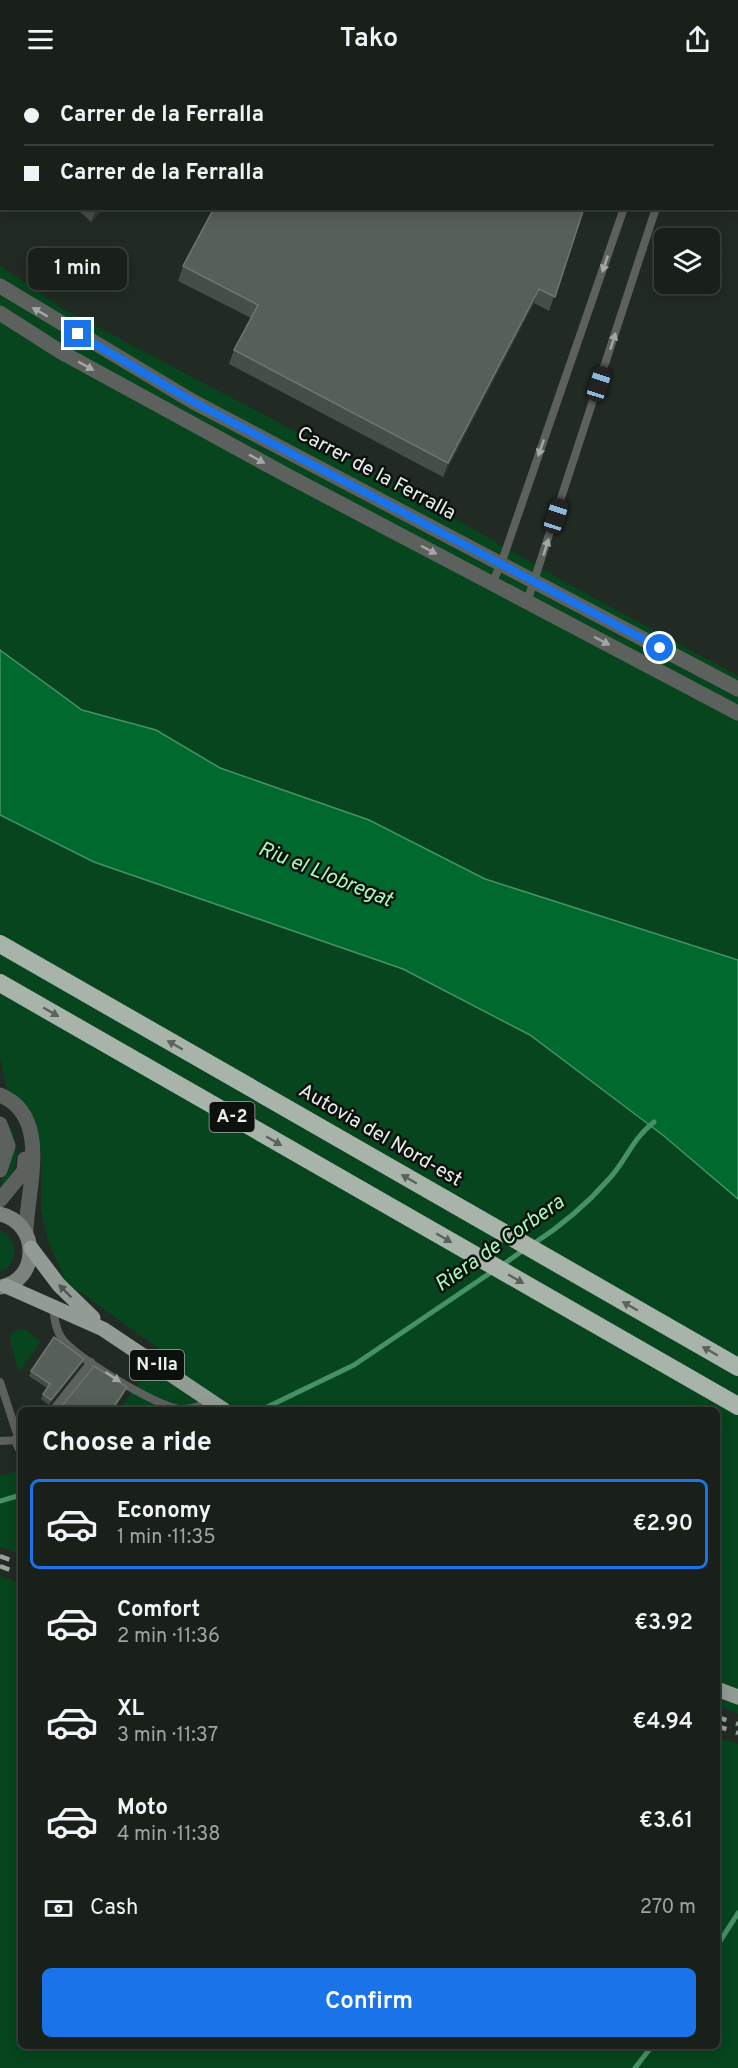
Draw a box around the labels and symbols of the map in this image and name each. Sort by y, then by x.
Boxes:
callout: 1 min [28,247,128,289]
one-way arrow [600,255,609,273]
one-way arrow [32,306,48,317]
route end [64,320,91,347]
one-way arrow [609,332,618,350]
one-way arrow [77,361,94,371]
car [585,364,613,404]
street label: Carrer de la Ferralla [292,421,460,527]
one-way arrow [536,439,545,457]
one-way arrow [249,454,266,464]
car [542,496,570,536]
one-way arrow [542,538,552,556]
one-way arrow [420,545,438,555]
route start [646,634,673,661]
one-way arrow [593,636,610,646]
water label: Riu el Llobregat [254,836,398,915]
one-way arrow [43,1007,60,1017]
one-way arrow [167,1041,184,1051]
street label: Autovia del Nord-est [293,1079,467,1193]
road number: A-2 [210,1102,254,1132]
one-way arrow [266,1135,283,1145]
one-way arrow [400,1174,417,1184]
water label: Riera de Corbera [430,1189,570,1299]
one-way arrow [436,1233,453,1243]
one-way arrow [507,1274,524,1284]
one-way arrow [58,1284,72,1298]
one-way arrow [621,1301,638,1311]
one-way arrow [701,1346,718,1356]
road number: N-IIa [130,1350,184,1380]
one-way arrow [105,1371,121,1382]

